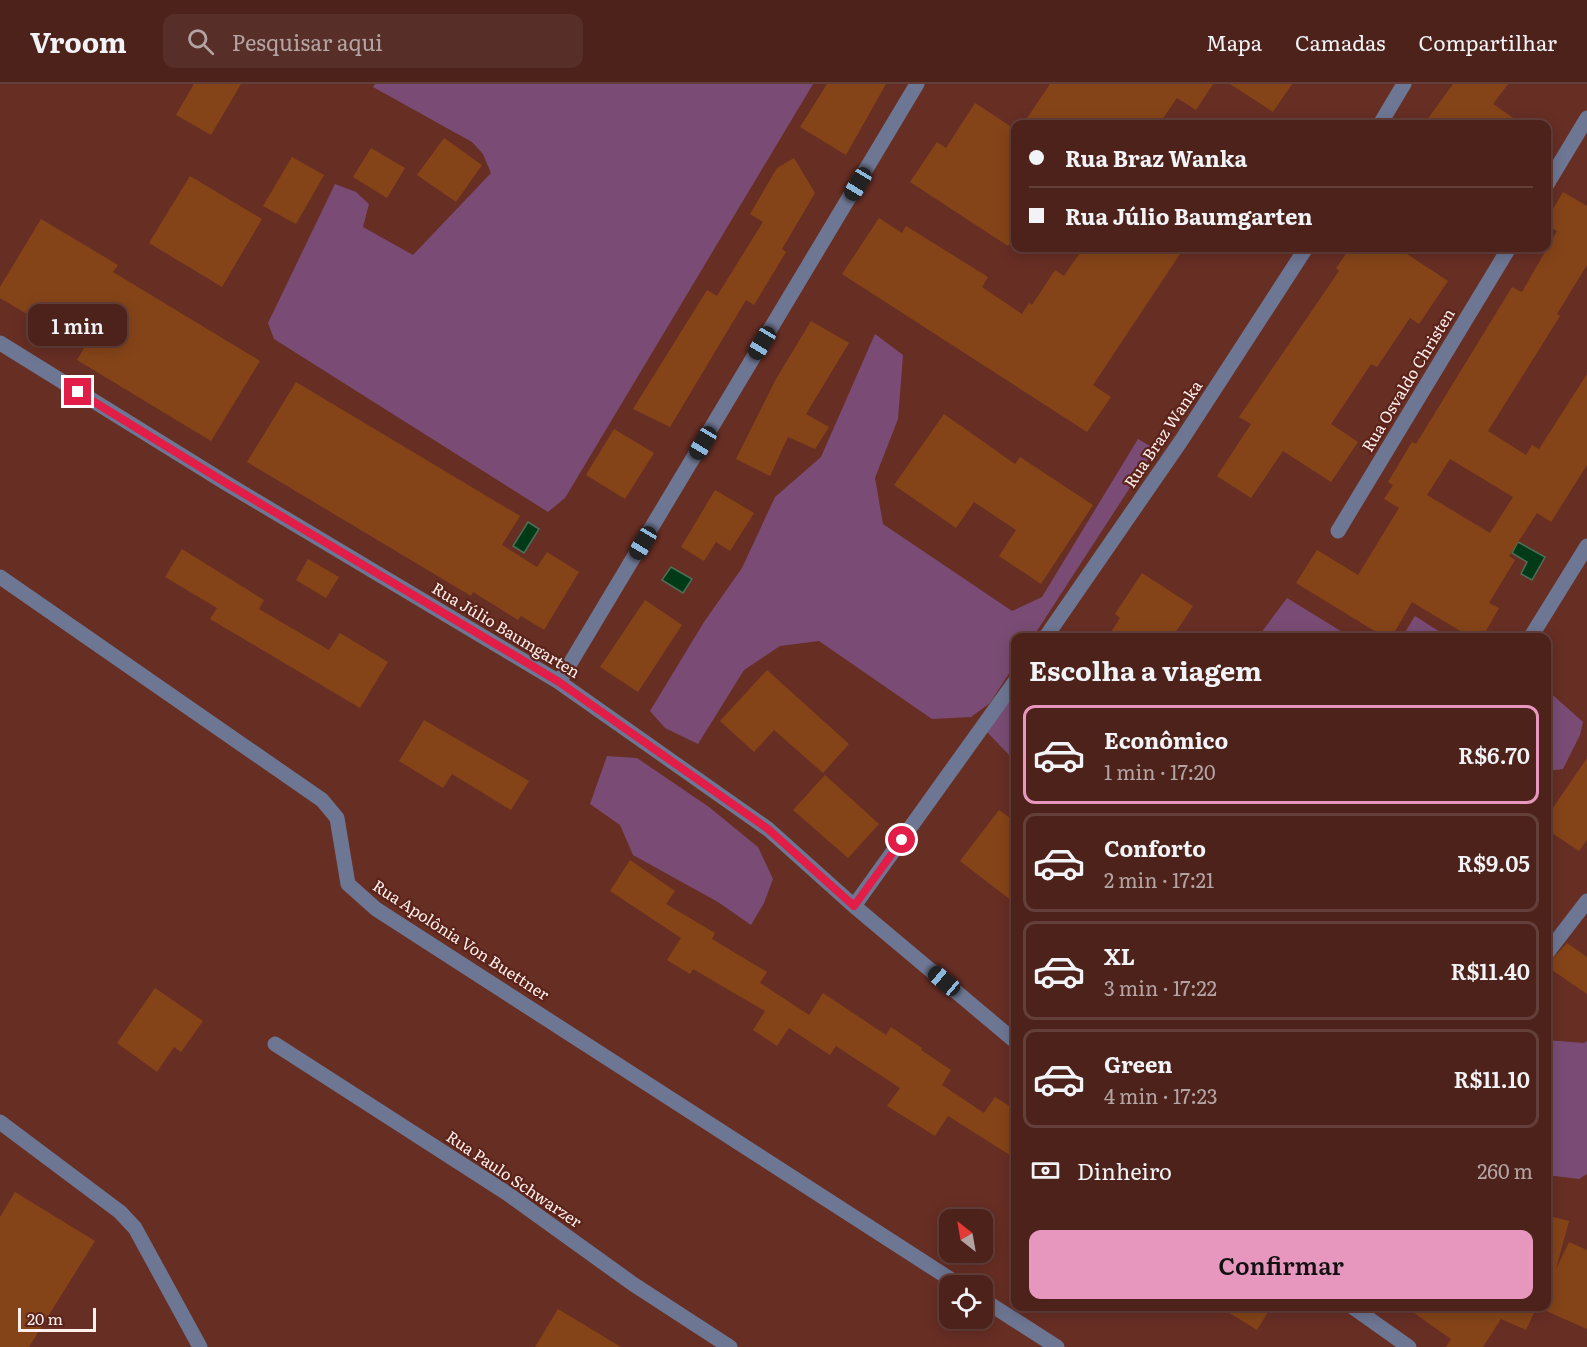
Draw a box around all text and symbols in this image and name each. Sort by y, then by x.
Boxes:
search box [163,14,583,68]
text: Vroom [30,20,127,62]
icon: search [184,25,217,58]
text: Pesquisar aqui [232,25,383,58]
text: Mapa [1206,26,1262,57]
text: Camadas [1295,26,1386,57]
text: Compartilhar [1419,26,1557,57]
text: Rua Braz Wanka [1065,141,1247,174]
car [841,164,875,204]
text: Rua Júlio Baumgarten [1065,199,1313,232]
street label: Rua Osvaldo Christen [1355,303,1460,456]
callout: 1 min [28,305,128,347]
text: 1 min [51,310,104,340]
car [745,323,779,363]
street label: Rua Braz Wanka [1117,375,1207,492]
route end [64,378,91,405]
car [686,423,720,463]
car [626,523,660,563]
street label: Rua Júlio Baumgarten [428,575,585,683]
text: Escolha a viagem [1029,649,1262,689]
text: Econômico [1104,723,1228,756]
icon: car [1032,728,1086,782]
text: R$6.70 [1458,738,1530,771]
text: 1 min · 17:20 [1104,756,1216,786]
route start [888,826,915,853]
text: Conforto [1104,831,1206,864]
icon: car [1032,836,1086,890]
text: R$9.05 [1457,846,1530,879]
text: 2 min · 17:21 [1104,864,1214,894]
street label: Rua Apolônia Von Buettner [369,873,555,1006]
text: XL [1104,939,1135,972]
icon: car [1032,944,1086,998]
text: R$11.40 [1450,954,1530,987]
car [924,963,964,999]
text: 3 min · 17:22 [1104,972,1217,1002]
text: Green [1104,1047,1173,1080]
icon: car [1032,1052,1086,1106]
text: R$11.10 [1453,1062,1530,1095]
text: 4 min · 17:23 [1104,1080,1218,1110]
street label: Rua Paulo Schwarzer [442,1124,588,1233]
icon: cash [1029,1154,1062,1187]
text: Dinheiro [1077,1154,1172,1187]
text: 260 m [1477,1155,1533,1185]
north arrow [939,1209,993,1263]
map controls [939,1209,993,1329]
button: Confirmar [1029,1230,1533,1299]
button: locate [939,1275,993,1329]
scale bar [18,1305,96,1332]
text: 20 m [27,1306,63,1330]

